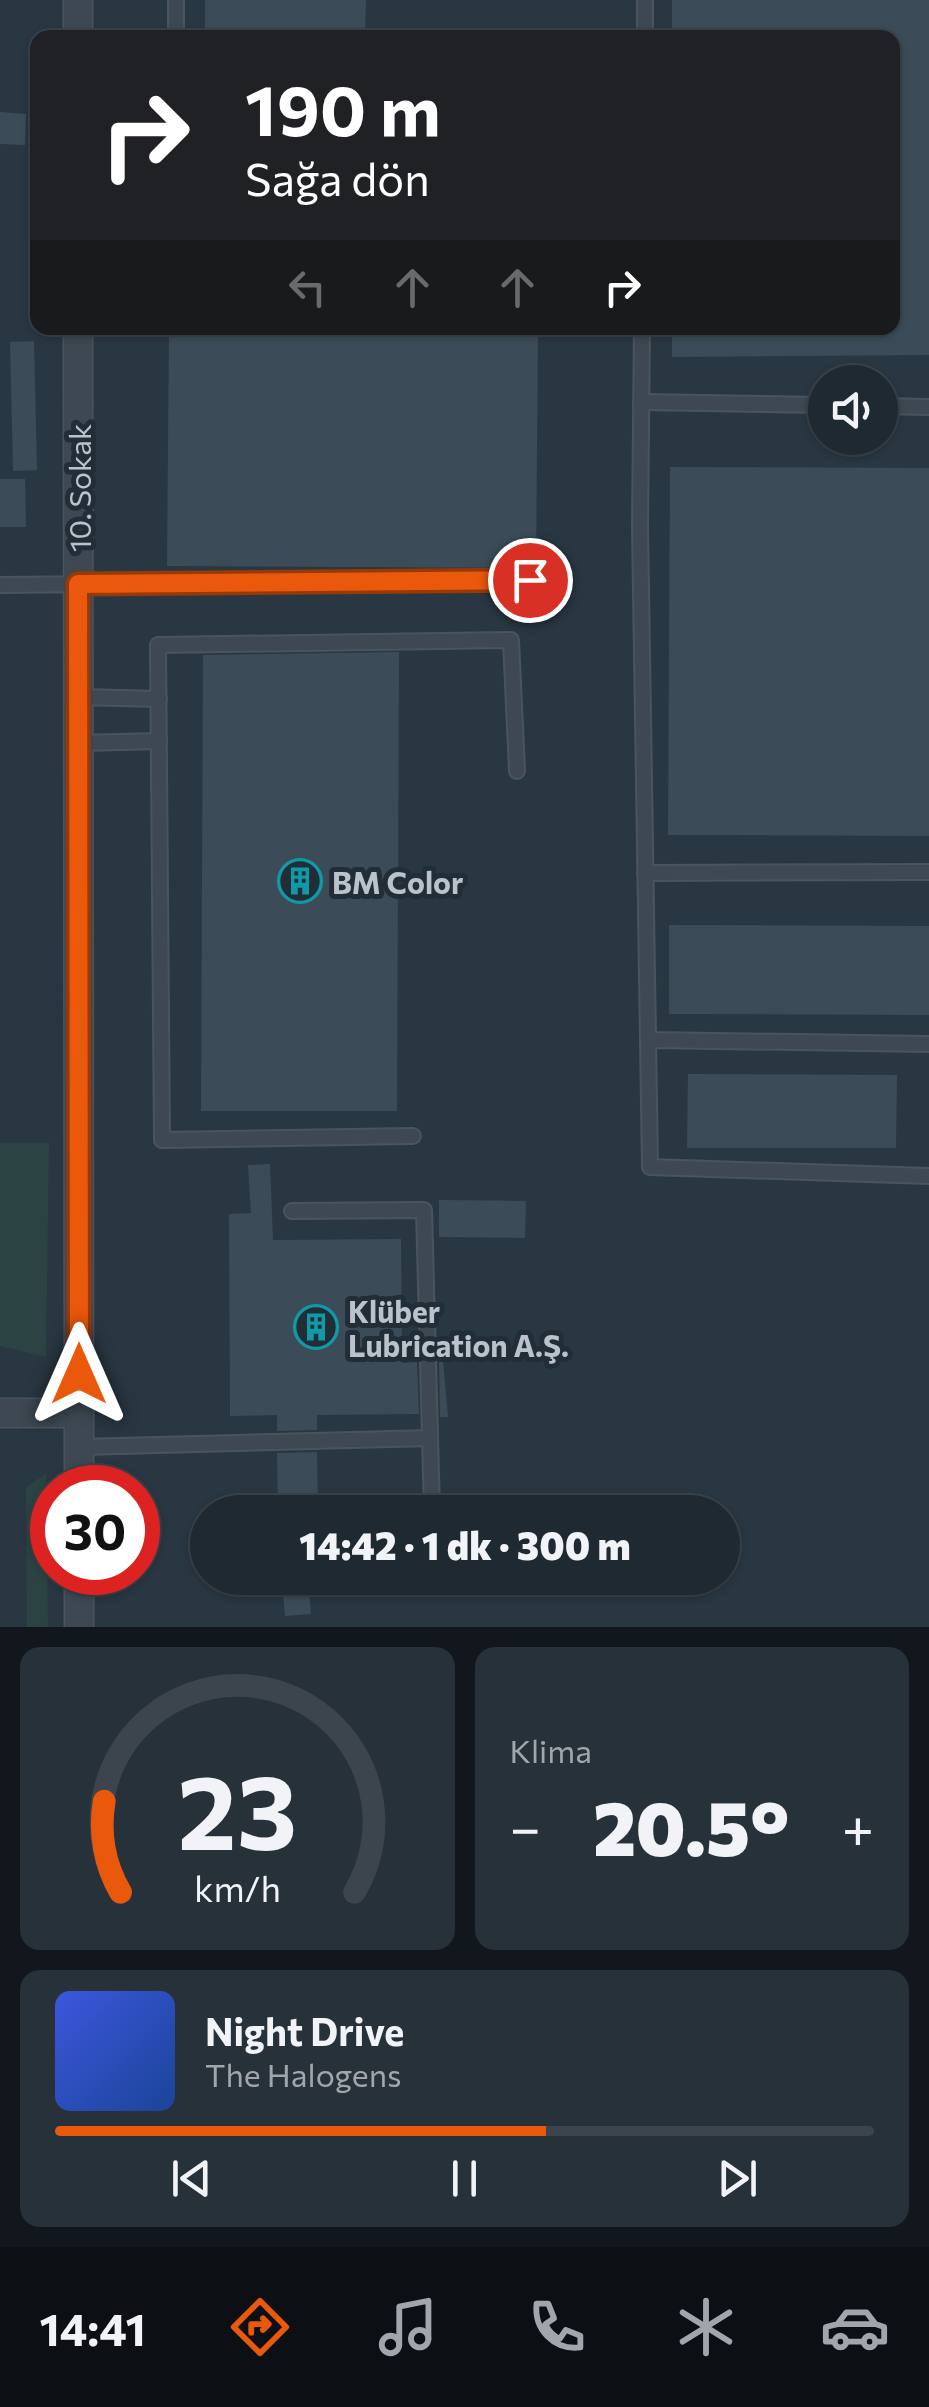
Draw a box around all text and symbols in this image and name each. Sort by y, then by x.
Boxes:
text: 190 m [245,65,441,150]
icon: right [80,70,210,200]
text: Sağa dön [245,150,430,205]
icon: left [280,260,335,315]
icon: ahead [385,260,440,315]
icon: ahead [490,260,545,315]
icon: right [595,260,650,315]
map controls [808,365,898,455]
button: sound [808,365,898,455]
street label: 10. Sokak [60,424,97,552]
pin [488,538,573,623]
icon: arrive [503,553,558,608]
building icon: BM Color [277,858,323,904]
place label: BM Color [332,863,463,900]
place label: Klüber Lubrication A.Ş. [348,1292,569,1364]
building icon: Klüber Lubrication A.Ş. [293,1304,339,1350]
position arrow [27,1322,131,1426]
speed limit sign: 30 [30,1465,160,1595]
text: 14:42 · 1 dk · 300 m [299,1521,631,1568]
text: Klima [510,1730,592,1770]
text: 23 [177,1744,297,1871]
text: 20.5° [593,1780,790,1871]
text: − [510,1792,541,1859]
text: + [842,1792,874,1859]
text: km/h [194,1866,281,1909]
text: Night Drive [205,2007,404,2054]
text: The Halogens [205,2054,402,2094]
icon: previous [164,2151,219,2206]
icon: pause [437,2151,492,2206]
icon: next [710,2151,765,2206]
icon: directions [225,2292,295,2362]
icon: music [373,2292,443,2362]
icon: phone [522,2292,592,2362]
icon: climate [671,2292,741,2362]
icon: car [820,2292,890,2362]
text: 14:41 [39,2300,146,2355]

